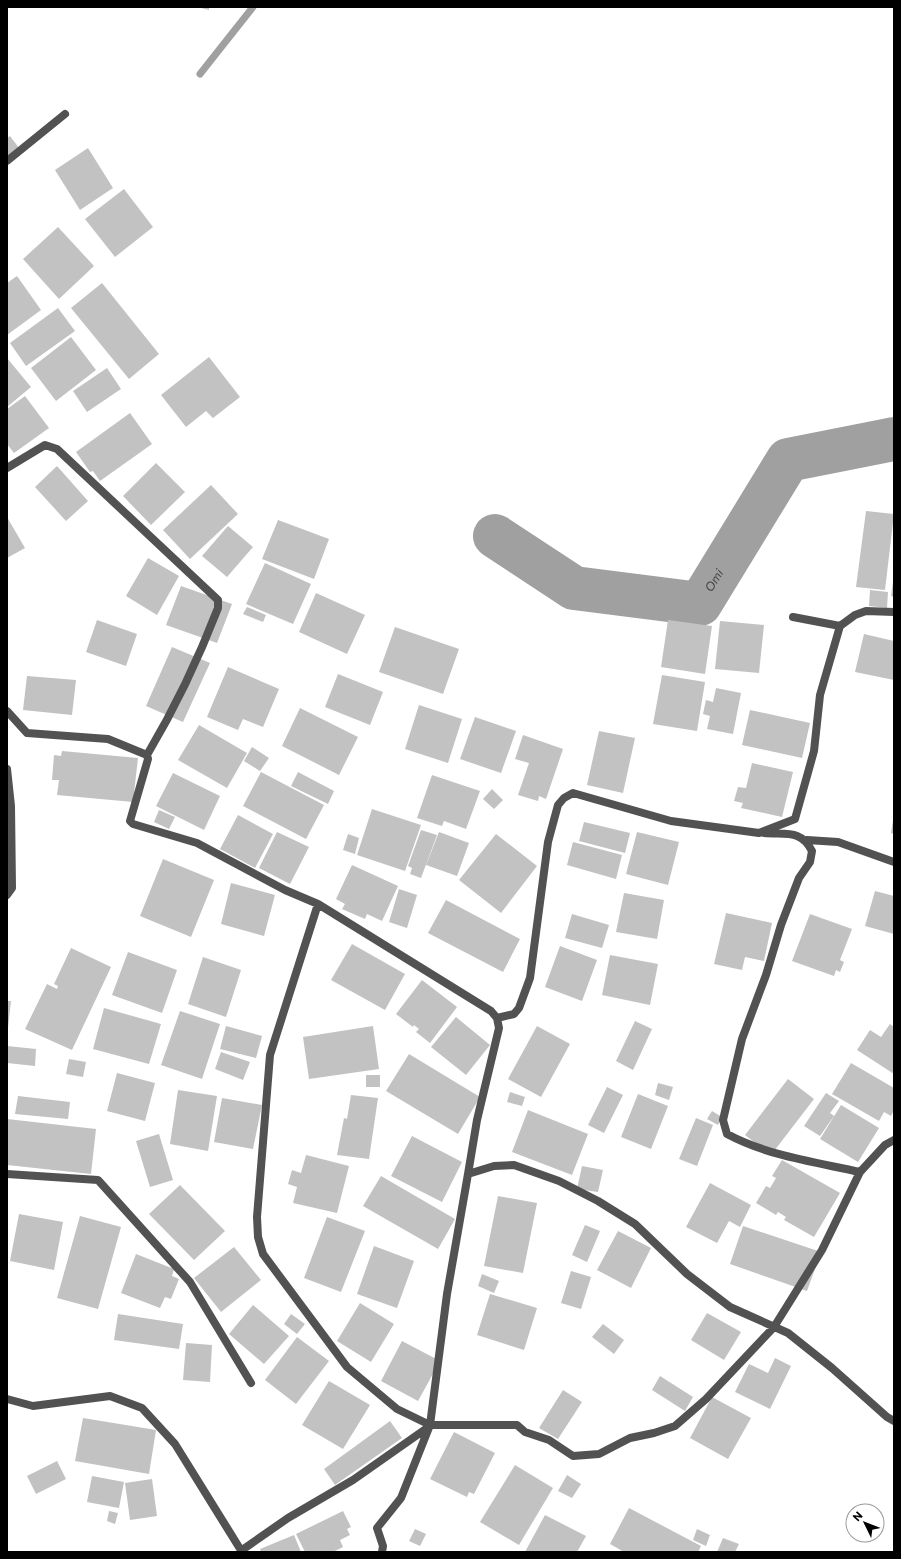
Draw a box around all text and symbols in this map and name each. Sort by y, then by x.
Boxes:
water label: Omi [701,566,726,594]
north arrow [845,1503,885,1543]
text: N [850,1508,865,1523]

